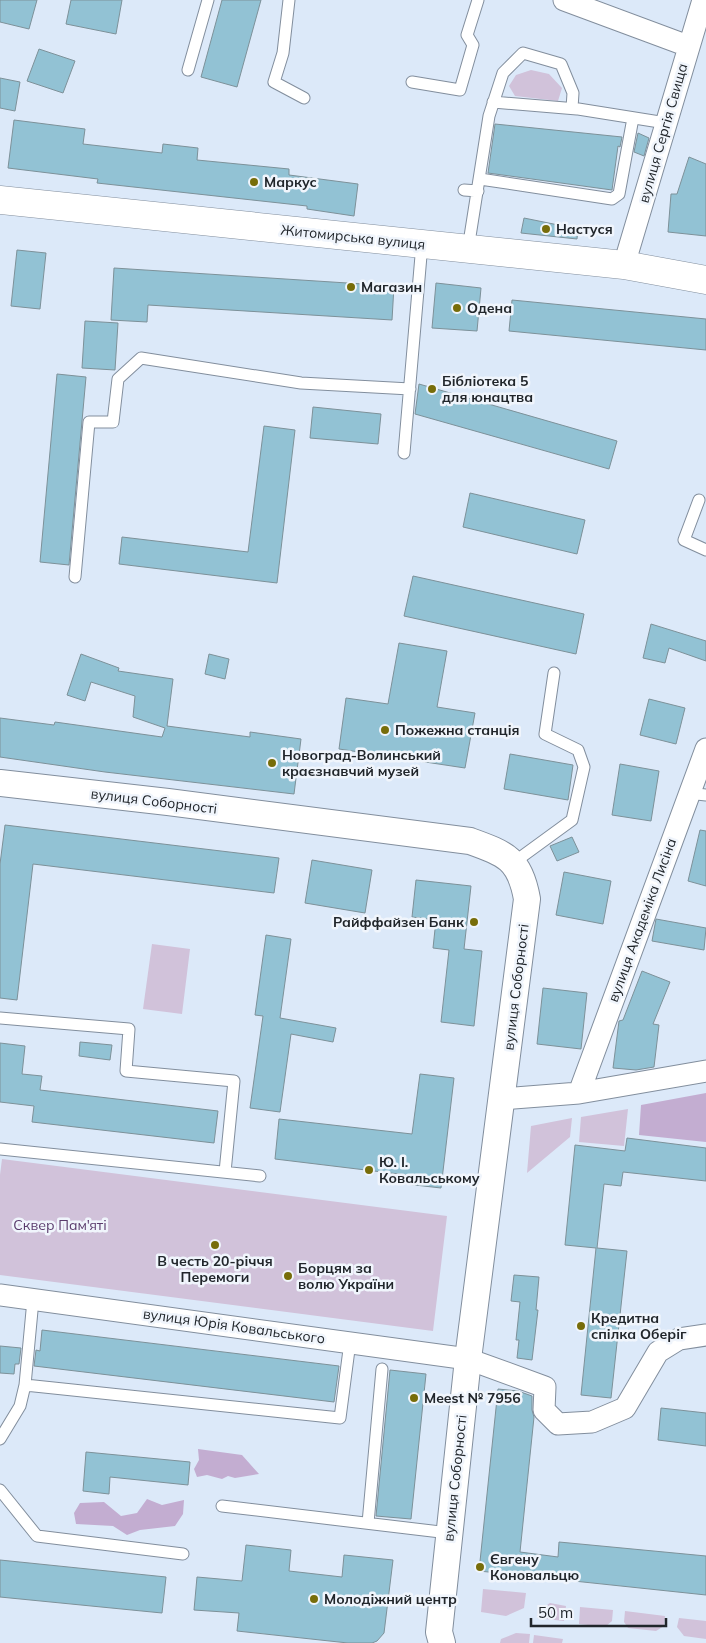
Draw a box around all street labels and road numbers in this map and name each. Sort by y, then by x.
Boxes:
street label: вулиця Сергія Свища [634,61,692,205]
street label: Житомирська вулиця [280,220,426,254]
street label: вулиця Соборності [90,784,218,818]
street label: вулиця Академіка Лисіна [604,836,680,1004]
street label: вулиця Соборності [499,923,533,1051]
street label: вулиця Юрія Ковальського [142,1304,326,1348]
street label: вулиця Соборності [439,1414,471,1542]

